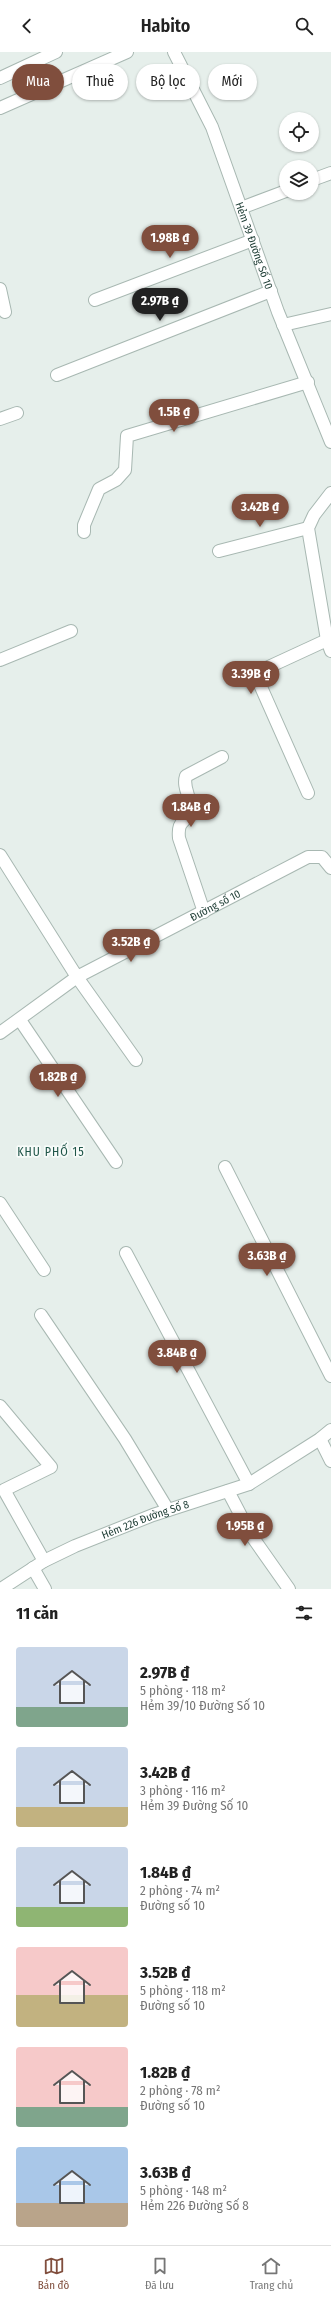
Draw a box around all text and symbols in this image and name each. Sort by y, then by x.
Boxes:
icon: back [16,15,38,37]
text: Habito [141,15,190,37]
icon: search [293,15,315,37]
chip: Mua [12,64,64,100]
chip: Thuê [72,64,128,100]
chip: Bộ lọc [136,64,200,100]
chip: Mới [208,64,257,100]
map controls [279,112,319,200]
button: locate [279,112,319,152]
button: layers [279,160,319,200]
street label: Hẻm 39 Đường Số 10 [232,200,275,291]
pin: 1.98B ₫ [133,225,207,259]
text: 1.98B ₫ [151,230,189,245]
pin: 2.97B ₫ [123,288,197,322]
text: 2.97B ₫ [141,293,179,308]
pin: 1.5B ₫ [141,399,207,433]
text: 1.5B ₫ [158,404,190,419]
pin: 3.42B ₫ [223,494,297,528]
text: 3.42B ₫ [241,499,279,514]
pin: 3.39B ₫ [214,661,288,695]
text: 3.39B ₫ [231,666,271,681]
pin: 1.84B ₫ [154,794,228,828]
text: 1.84B ₫ [171,799,211,814]
street label: Đường số 10 [188,887,243,924]
pin: 3.52B ₫ [94,929,168,963]
text: 3.52B ₫ [112,934,150,949]
pin: 1.82B ₫ [21,1064,95,1098]
text: 1.82B ₫ [39,1069,77,1084]
district label: KHU PHỐ 15 [17,1142,85,1159]
pin: 3.63B ₫ [230,1243,304,1277]
text: 3.63B ₫ [248,1248,286,1263]
pin: 3.84B ₫ [140,1340,214,1374]
text: 3.84B ₫ [157,1345,197,1360]
street label: Hẻm 226 Đường Số 8 [100,1498,191,1542]
pin: 1.95B ₫ [208,1513,282,1547]
text: 1.95B ₫ [226,1518,264,1533]
icon: filters [293,1602,315,1624]
text: 11 căn [16,1603,58,1624]
text: 2.97B ₫ [140,1662,190,1683]
icon: home [48,1663,96,1711]
text: 5 phòng · 118 m² [140,1683,226,1698]
text: Hẻm 39/10 Đường Số 10 [140,1698,265,1713]
text: 3.42B ₫ [140,1762,190,1783]
icon: home [48,1763,96,1811]
text: 3 phòng · 116 m² [140,1783,225,1798]
text: Hẻm 39 Đường Số 10 [140,1798,248,1813]
text: 1.84B ₫ [140,1862,191,1883]
icon: home [48,1863,96,1911]
text: 2 phòng · 74 m² [140,1883,220,1898]
text: Đường số 10 [140,1898,205,1913]
text: 3.52B ₫ [140,1962,191,1983]
icon: home [48,1963,96,2011]
text: 5 phòng · 118 m² [140,1983,226,1998]
text: Đường số 10 [140,1998,205,2013]
text: 1.82B ₫ [140,2062,190,2083]
icon: home [48,2063,96,2111]
text: 2 phòng · 78 m² [140,2083,220,2098]
text: Đường số 10 [140,2098,205,2113]
text: 3.63B ₫ [140,2162,191,2183]
icon: home [48,2163,96,2211]
text: 5 phòng · 148 m² [140,2183,227,2198]
text: Hẻm 226 Đường Số 8 [140,2198,249,2213]
tab: Bản đồ [38,2255,69,2292]
tab: Đã lưu [145,2255,174,2292]
tab: Trang chủ [250,2255,293,2292]

